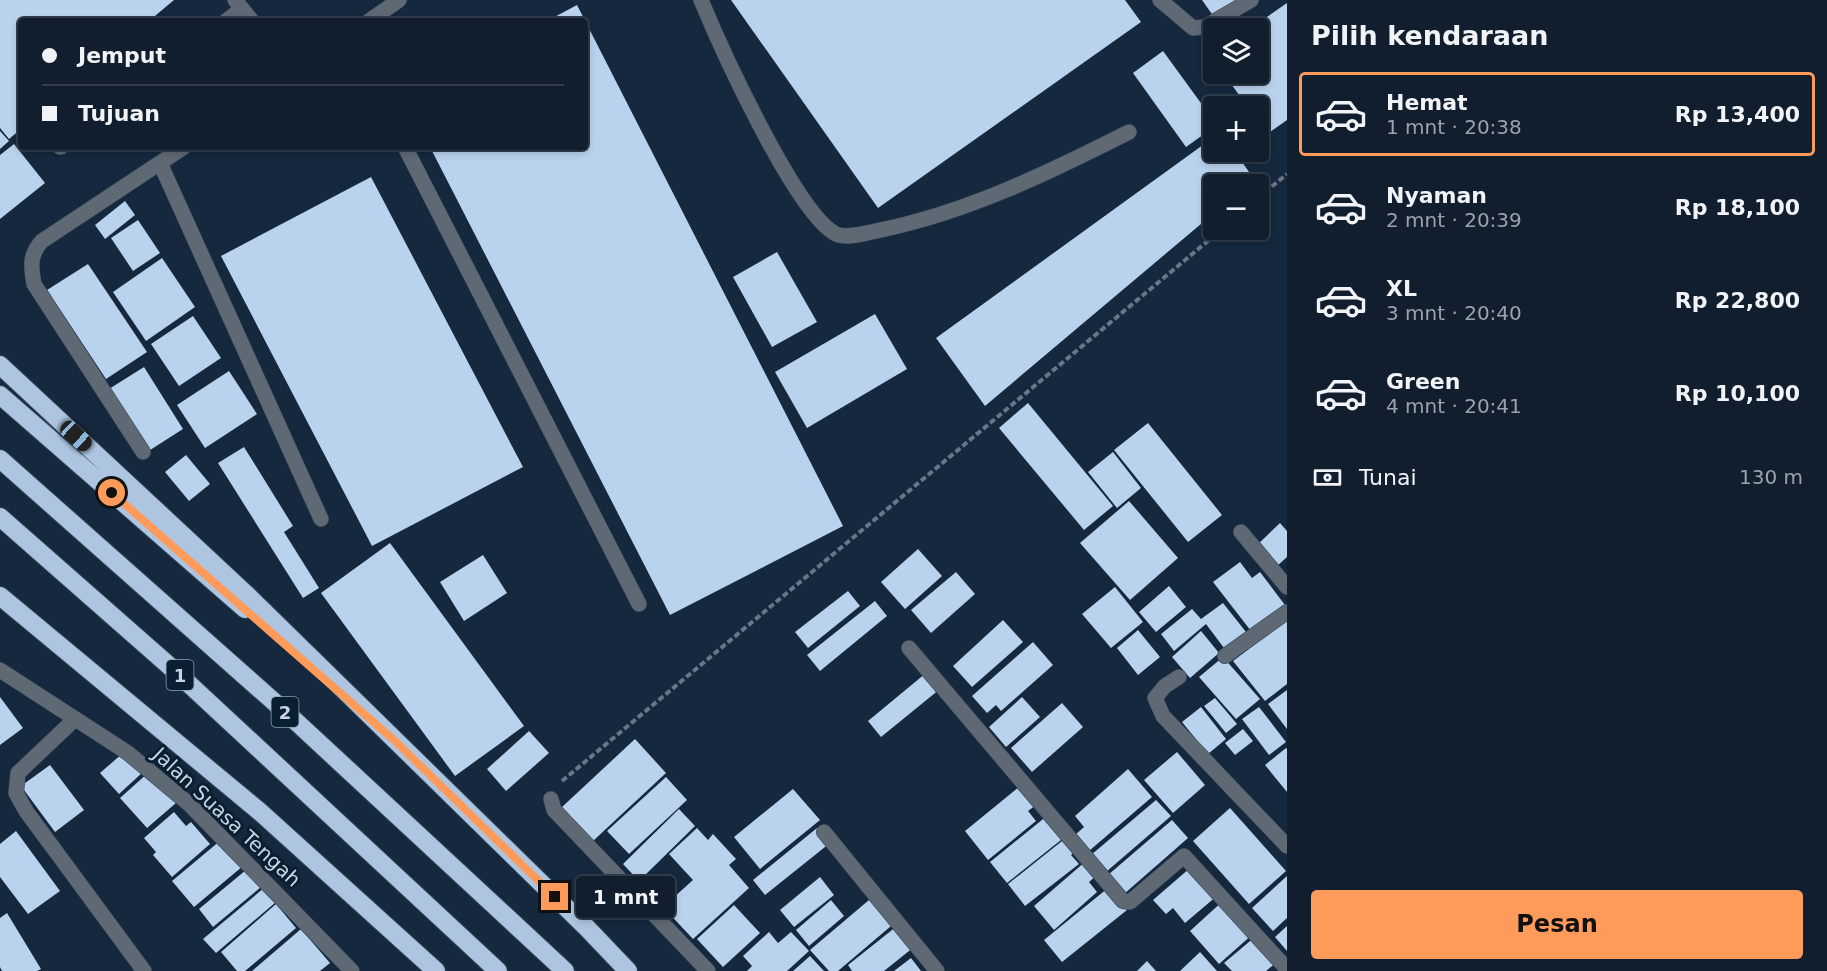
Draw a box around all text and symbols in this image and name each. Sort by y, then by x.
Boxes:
map controls [1203,18,1269,240]
button: layers [1203,18,1269,84]
text: Pilih kendaraan [1311,20,1548,51]
text: Jemput [78,43,166,68]
icon: car [1314,87,1368,141]
text: Hemat [1386,90,1468,115]
button: + [1203,96,1269,162]
text: Tujuan [78,101,160,126]
text: Rp 13,400 [1675,102,1800,127]
text: 1 mnt · 20:38 [1386,115,1522,139]
button: − [1203,174,1269,240]
icon: car [1314,180,1368,234]
text: Nyaman [1386,183,1487,208]
text: Rp 18,100 [1675,195,1800,220]
text: 2 mnt · 20:39 [1386,208,1522,232]
icon: car [1314,273,1368,327]
text: XL [1386,276,1417,301]
text: Rp 22,800 [1675,288,1800,313]
text: 3 mnt · 20:40 [1386,301,1522,325]
icon: car [1314,366,1368,420]
text: Green [1386,369,1460,394]
text: Rp 10,100 [1675,381,1800,406]
text: 4 mnt · 20:41 [1386,394,1522,418]
car [57,417,95,455]
icon: cash [1311,461,1344,494]
text: Tunai [1359,465,1417,490]
text: 130 m [1739,465,1803,489]
route start [98,479,125,506]
road number: 1 [166,660,194,690]
road number: 2 [272,697,298,727]
street label: Jalan Suasa Tengah [147,741,306,892]
callout: 1 mnt [576,876,675,918]
route end [541,883,568,910]
text: 1 mnt [593,885,658,909]
button: Pesan [1311,890,1803,959]

